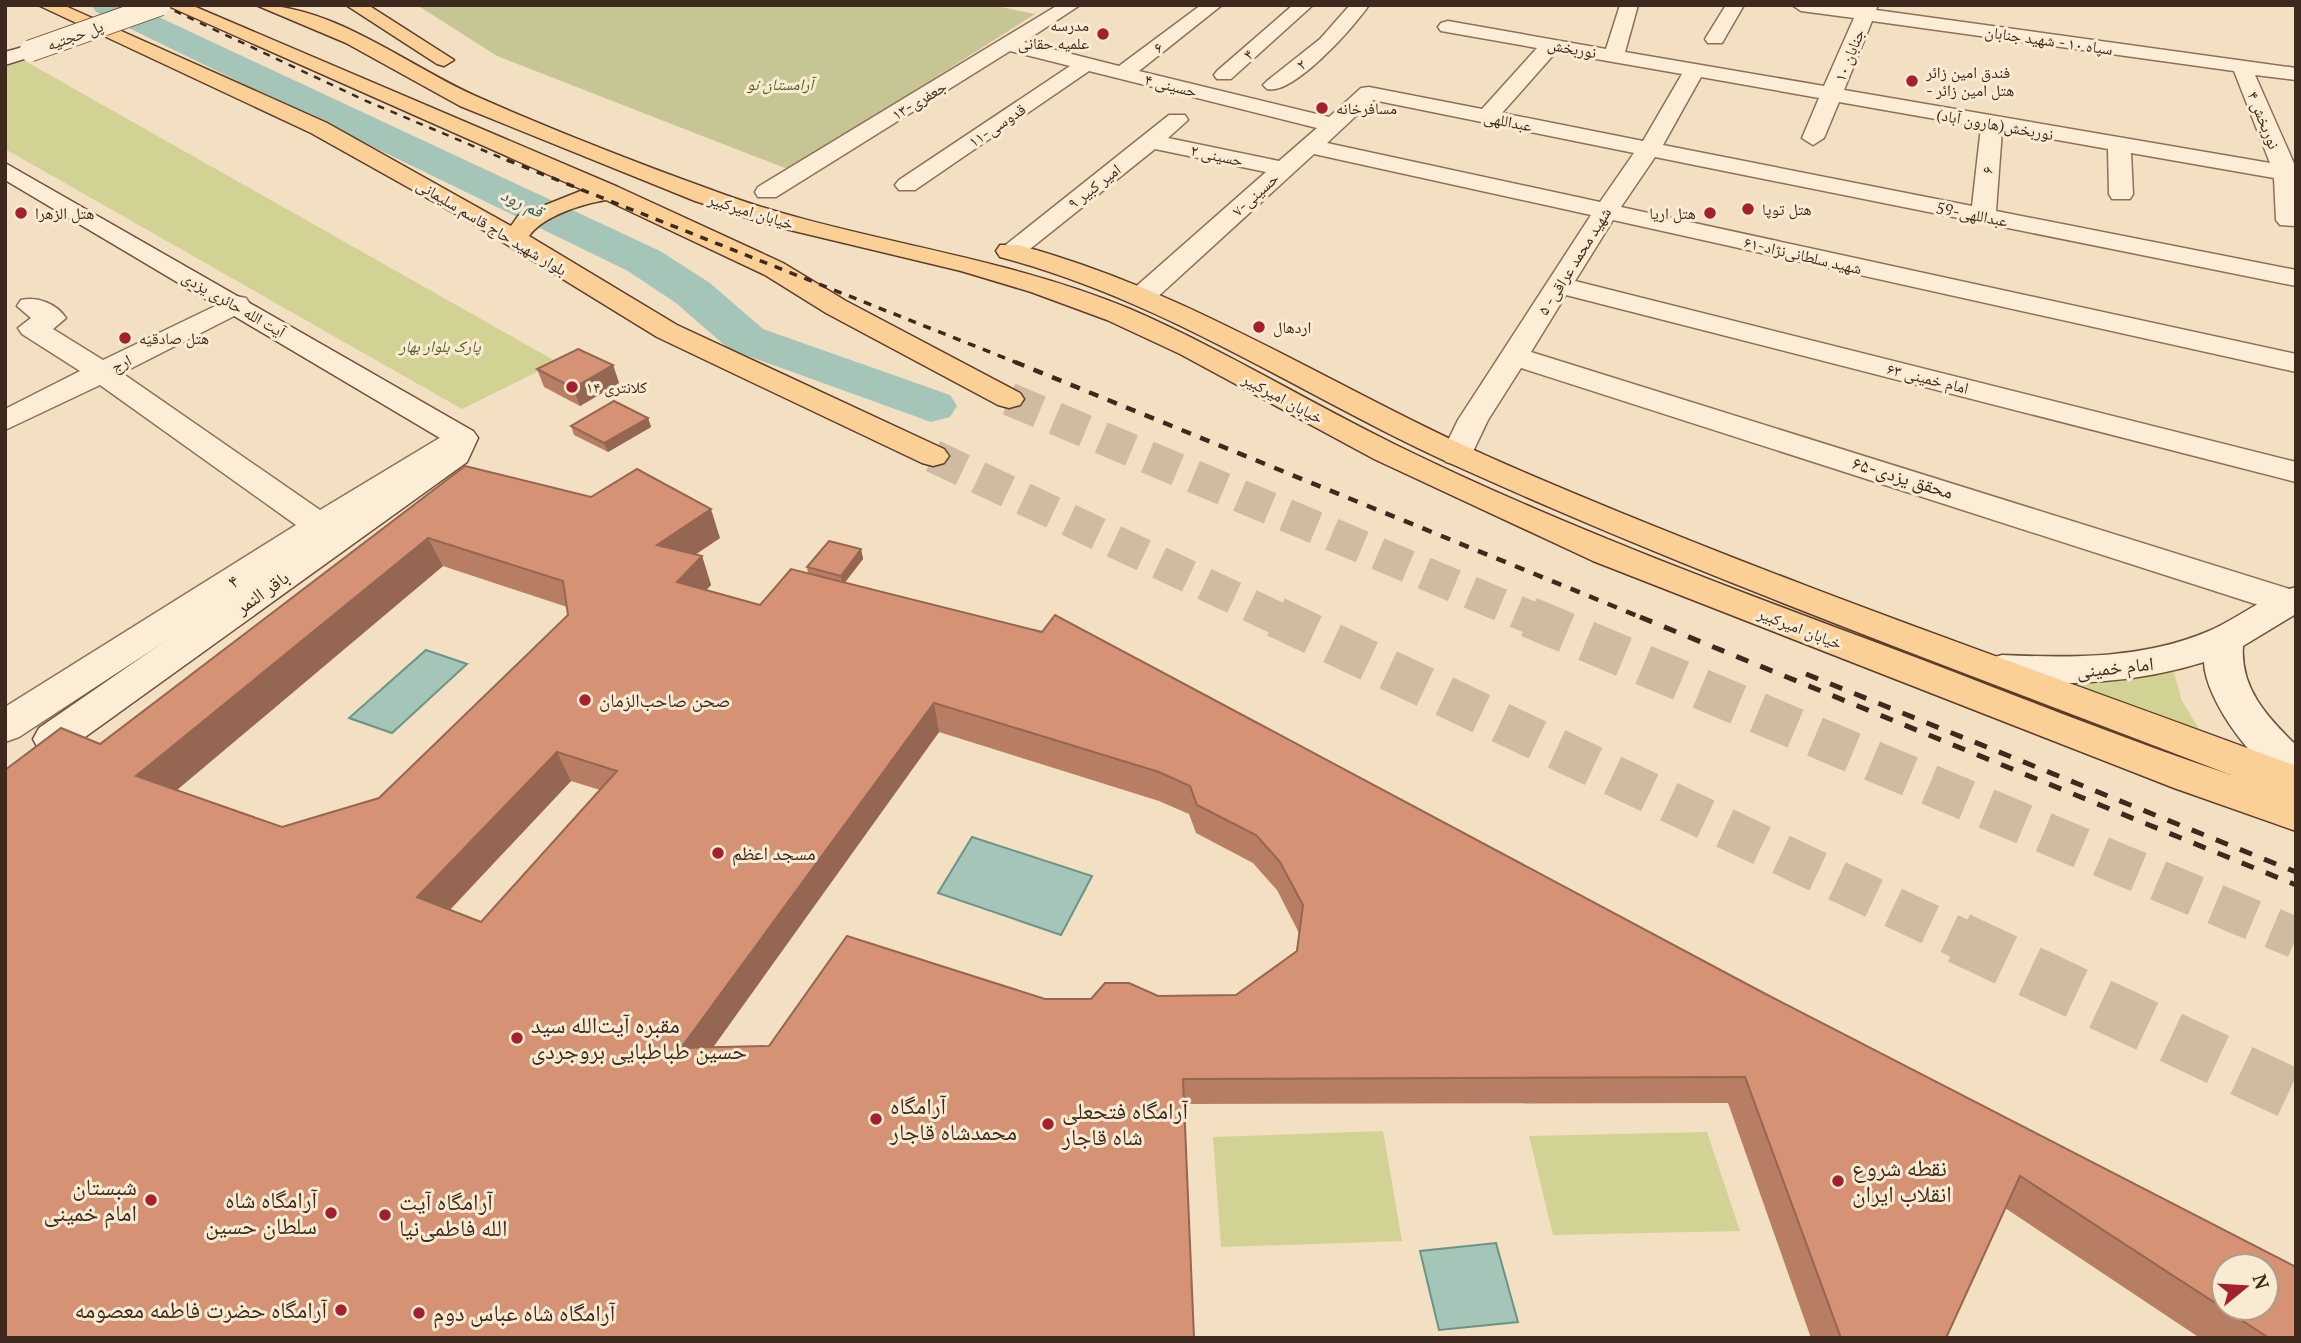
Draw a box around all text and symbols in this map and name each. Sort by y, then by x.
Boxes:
place label: مدرسه علمیه حقانی [1018,14,1089,54]
street label: پل حجتیه [44,15,106,55]
street label: سپاه ۱۰ - شهید جنابان [1984,20,2114,60]
street label: جنابان ۱۰ [1829,25,1869,85]
marker: مدرسه علمیه حقانی [1095,26,1111,42]
street label: نوربخش [1546,33,1598,63]
street label: ۶ [1149,36,1167,58]
street label: ۴ [1238,43,1258,65]
street label: ۲ [1291,53,1311,75]
place label: فندق امین زائر - هتل امین زائر [1925,61,2014,101]
street label: حسینی ۴ [1142,68,1200,102]
park label: آرامستان نو [746,73,817,95]
marker: فندق امین زائر - هتل امین زائر [1904,73,1920,89]
street label: جعفری-۱۳ [887,75,951,125]
street label: نوربخش ۴ [2242,88,2286,152]
place label: مسافرخانه [1336,97,1397,119]
street label: قدوسی-۱۱ [964,98,1030,152]
marker: مسافرخانه [1314,100,1330,116]
street label: نوربخش(هارون آباد) [1935,103,2055,145]
street label: عبداللهی [1482,106,1534,136]
street label: حسینی ۲ [1189,139,1245,171]
street label: امیر کبیر ۹ [1063,158,1125,214]
street label: ۶ [1976,165,1998,175]
street label: حسینی-۷ [1227,167,1283,221]
street label: بلوار شهید حاج قاسم سلیمانی [413,173,571,281]
water label: قم رود [497,182,550,224]
street label: خیابان امیرکبیر [704,187,797,234]
street label: عبداللهی-59 [1934,196,2010,232]
place label: هتل توپا [1762,198,1812,220]
marker: هتل توپا [1740,201,1756,217]
place label: هتل الزهرا [35,202,94,224]
place label: هتل اریا [1649,202,1696,224]
street label: شهید محمد عراقی- ۵ [1532,203,1616,319]
marker: هتل الزهرا [13,205,29,221]
marker: هتل اریا [1702,205,1718,221]
street label: شهید سلطانی‌نژاد-۶۱ [1742,231,1864,279]
street label: آیت الله‌ حائری‌ یزدی [178,266,290,343]
place label: اردهال [1273,316,1311,338]
marker: اردهال [1251,319,1267,335]
place label: هتل صادقیه [139,327,209,349]
marker: هتل صادقیه [117,330,133,346]
park label: پارک بلوار بهار [398,335,481,357]
street label: ارج [107,349,135,377]
street label: امام خمینی ۶۳ [1885,357,1971,399]
street label: خیابان امیرکبیر [1238,367,1327,429]
place label: کلانتری ۱۴ [586,376,648,398]
marker: کلانتری ۱۴ [564,379,580,395]
street label: محقق یزدی-۶۵ [1850,449,1957,504]
street label: باقر النمر [229,564,293,620]
street label: ۴ [222,568,243,593]
street label: خیابان امیرکبیر [1754,602,1845,654]
street label: امام خمینی [2075,650,2155,685]
place label: صحن صاحب‌الزمان [599,687,731,712]
marker: صحن صاحب‌الزمان [577,692,593,708]
place label: مسجد اعظم [732,840,816,866]
marker: مسجد اعظم [710,845,726,861]
place label: مقبره آیت‌الله سید حسین طباطبایی بروجردی [531,1009,747,1066]
marker: مقبره آیت‌الله سید حسین طباطبایی بروجردی [509,1030,525,1046]
place label: آرامگاه محمدشاه قاجار [889,1090,1017,1147]
place label: آرامگاه فتحعلی شاه قاجار [1061,1095,1189,1152]
marker: آرامگاه محمدشاه قاجار [868,1111,884,1127]
marker: آرامگاه فتحعلی شاه قاجار [1040,1116,1056,1132]
place label: نقطه شروع انقلاب ایران [1852,1152,1952,1209]
place label: شبستان امام خمینی [43,1171,137,1229]
marker: نقطه شروع انقلاب ایران [1830,1173,1846,1189]
place label: آرامگاه شاه سلطان حسین [205,1184,318,1241]
place label: آرامگاه آیت الله فاطمی‌نیا [399,1186,507,1243]
marker: شبستان امام خمینی [143,1192,159,1208]
marker: آرامگاه شاه سلطان حسین [323,1205,339,1221]
marker: آرامگاه آیت الله فاطمی‌نیا [377,1207,393,1223]
north arrow [2210,1252,2280,1322]
text: N [2248,1271,2276,1293]
place label: آرامگاه حضرت فاطمه معصومه [74,1294,328,1325]
place label: آرامگاه شاه عباس دوم [433,1297,616,1329]
marker: آرامگاه حضرت فاطمه معصومه [333,1302,349,1318]
marker: آرامگاه شاه عباس دوم [411,1305,427,1321]

